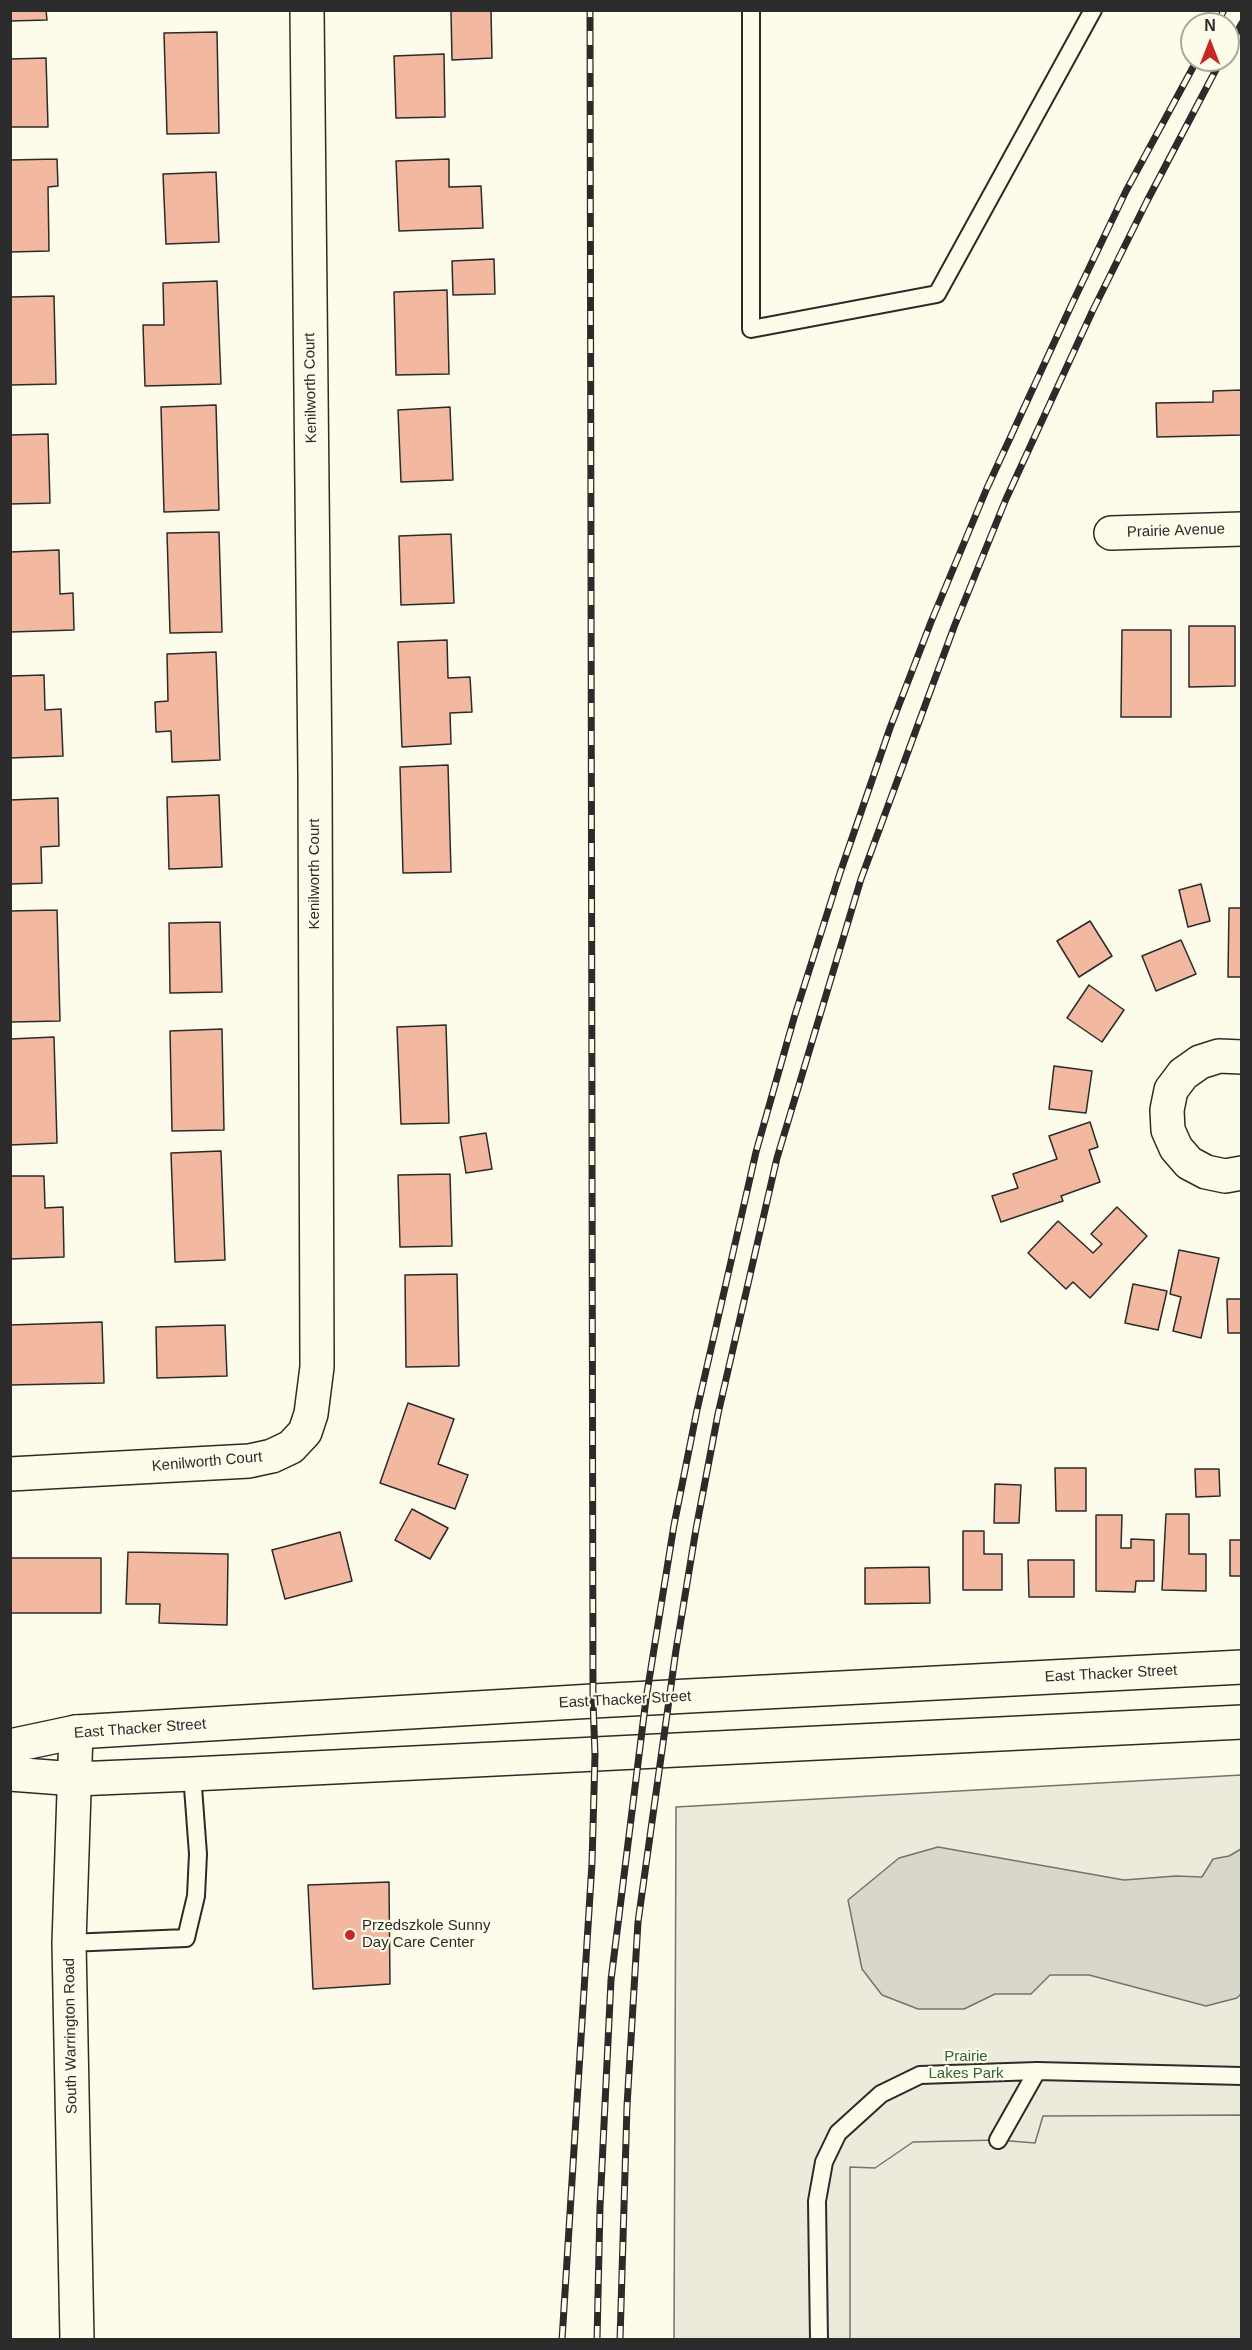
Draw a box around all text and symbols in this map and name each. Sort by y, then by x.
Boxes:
north arrow [1180,12,1240,72]
text: N [1204,17,1216,34]
street label: Kenilworth Court [301,332,321,444]
street label: Prairie Avenue [1127,520,1225,542]
street label: Kenilworth Court [306,819,324,929]
street label: Kenilworth Court [151,1448,263,1476]
street label: East Thacker Street [1044,1662,1178,1686]
street label: East Thacker Street [558,1688,692,1712]
street label: East Thacker Street [73,1715,207,1743]
place label: Przedszkole Sunny Day Care Center [362,1917,490,1952]
marker: Przedszkole Sunny Day Care Center [343,1928,357,1942]
street label: South Warrington Road [61,1958,81,2114]
park label: Prairie Lakes Park [928,2048,1004,2083]

